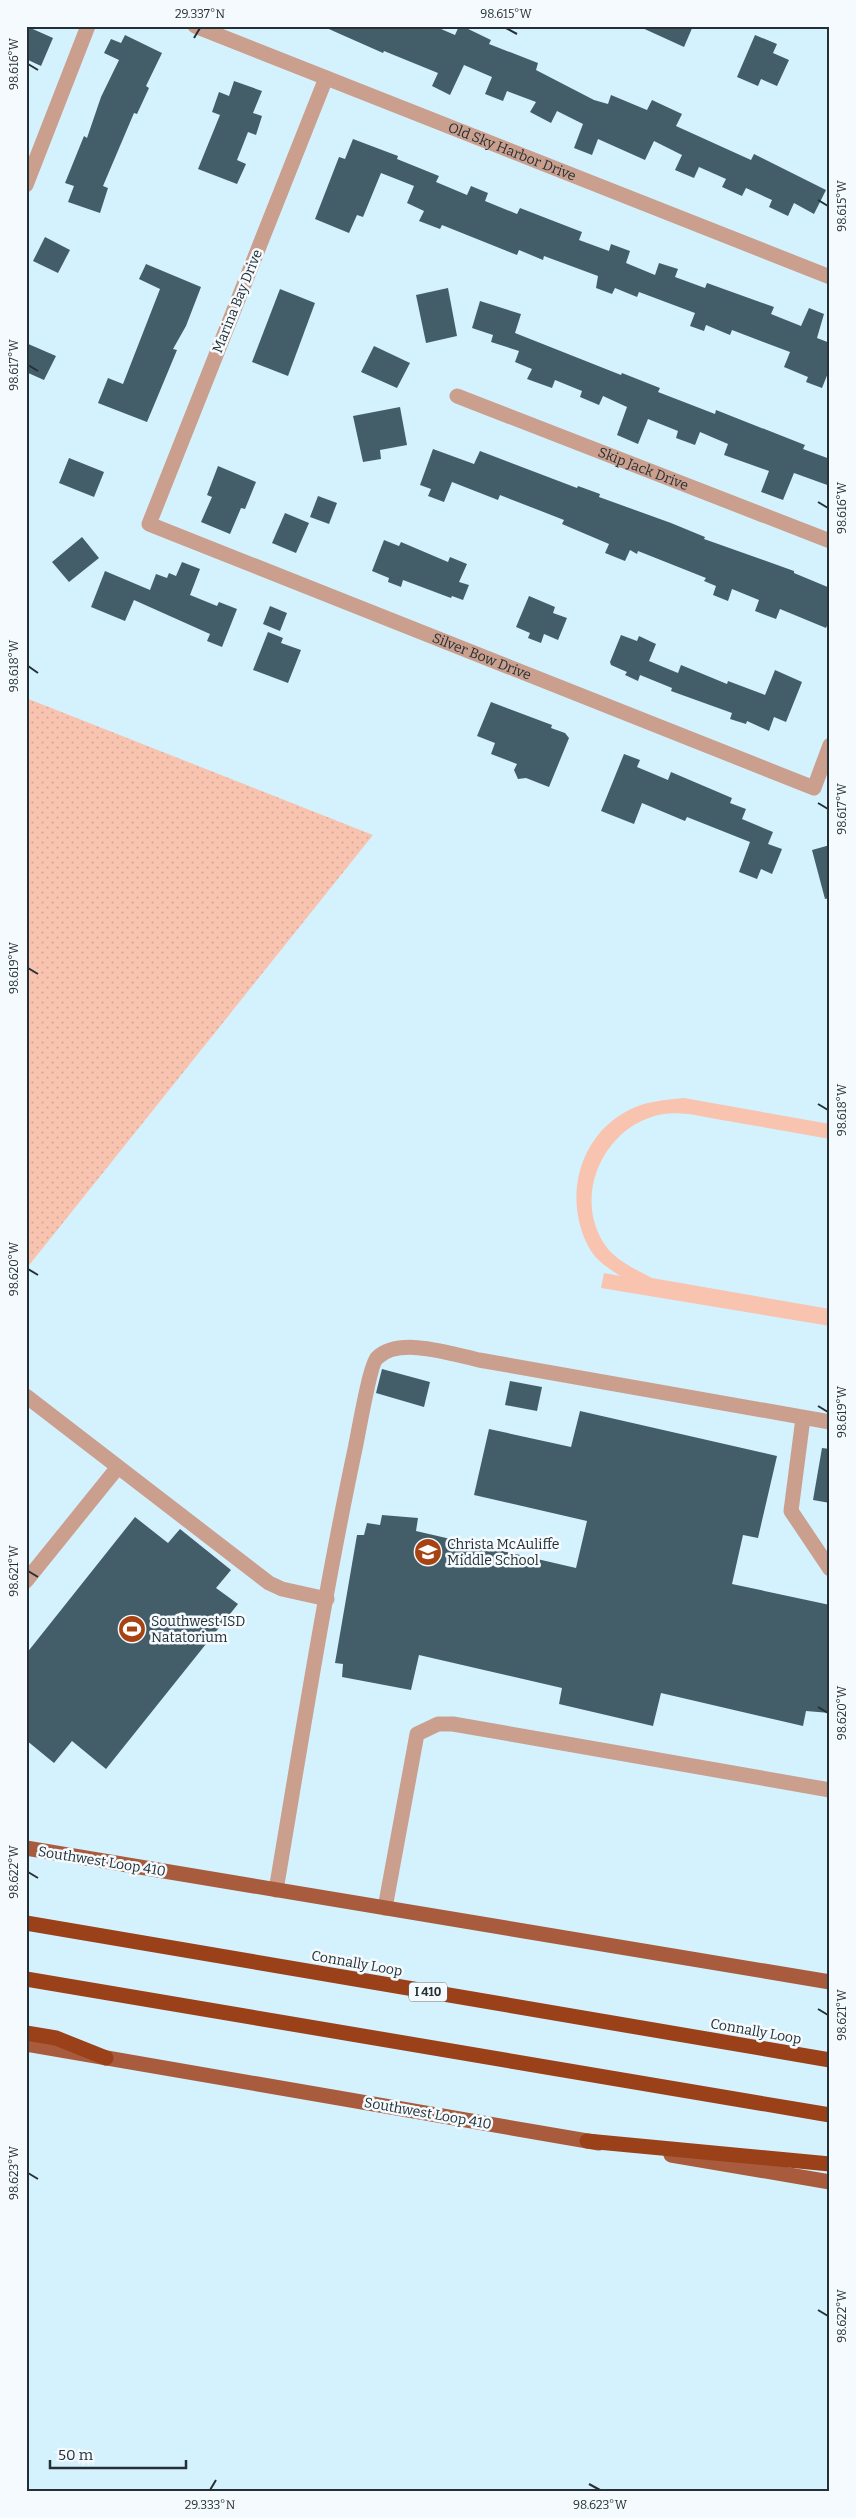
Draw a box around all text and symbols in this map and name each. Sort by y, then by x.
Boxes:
text: 29.337°N [175,7,226,21]
text: 98.615°W [480,7,532,21]
text: 98.616°W [7,37,21,90]
street label: Old Sky Harbor Drive [445,119,578,185]
text: 98.615°W [835,180,849,232]
street label: Marina Bay Drive [209,247,266,355]
text: 98.617°W [7,338,21,391]
street label: Skip Jack Drive [596,444,691,494]
text: 98.616°W [835,481,849,534]
street label: Silver Bow Drive [430,629,534,684]
text: 98.618°W [7,639,21,692]
text: 98.617°W [835,782,849,835]
text: 98.619°W [7,941,21,994]
text: 98.618°W [835,1083,849,1136]
text: 98.620°W [7,1241,21,1296]
text: 98.619°W [835,1385,849,1438]
place label: Christa McAuliffe Middle School [447,1536,559,1569]
school or university icon: Christa McAuliffe Middle School [413,1537,443,1567]
text: 98.621°W [7,1545,21,1597]
place label: Southwest ISD Natatorium [151,1613,245,1646]
sports icon: Southwest ISD Natatorium [117,1614,147,1644]
text: 98.620°W [835,1685,849,1740]
street label: Southwest Loop 410 [37,1843,167,1880]
text: 98.622°W [7,1844,21,1899]
street label: Connally Loop [310,1947,404,1980]
road number: I 410 [409,1982,447,2001]
text: 98.621°W [835,1989,849,2041]
street label: Connally Loop [709,2015,803,2048]
street label: Southwest Loop 410 [363,2094,493,2133]
text: 98.623°W [7,2145,21,2200]
text: 98.622°W [835,2288,849,2343]
scale bar [50,2438,186,2470]
text: 50 m [58,2446,94,2464]
text: 29.333°N [185,2498,236,2512]
text: 98.623°W [573,2498,628,2512]

